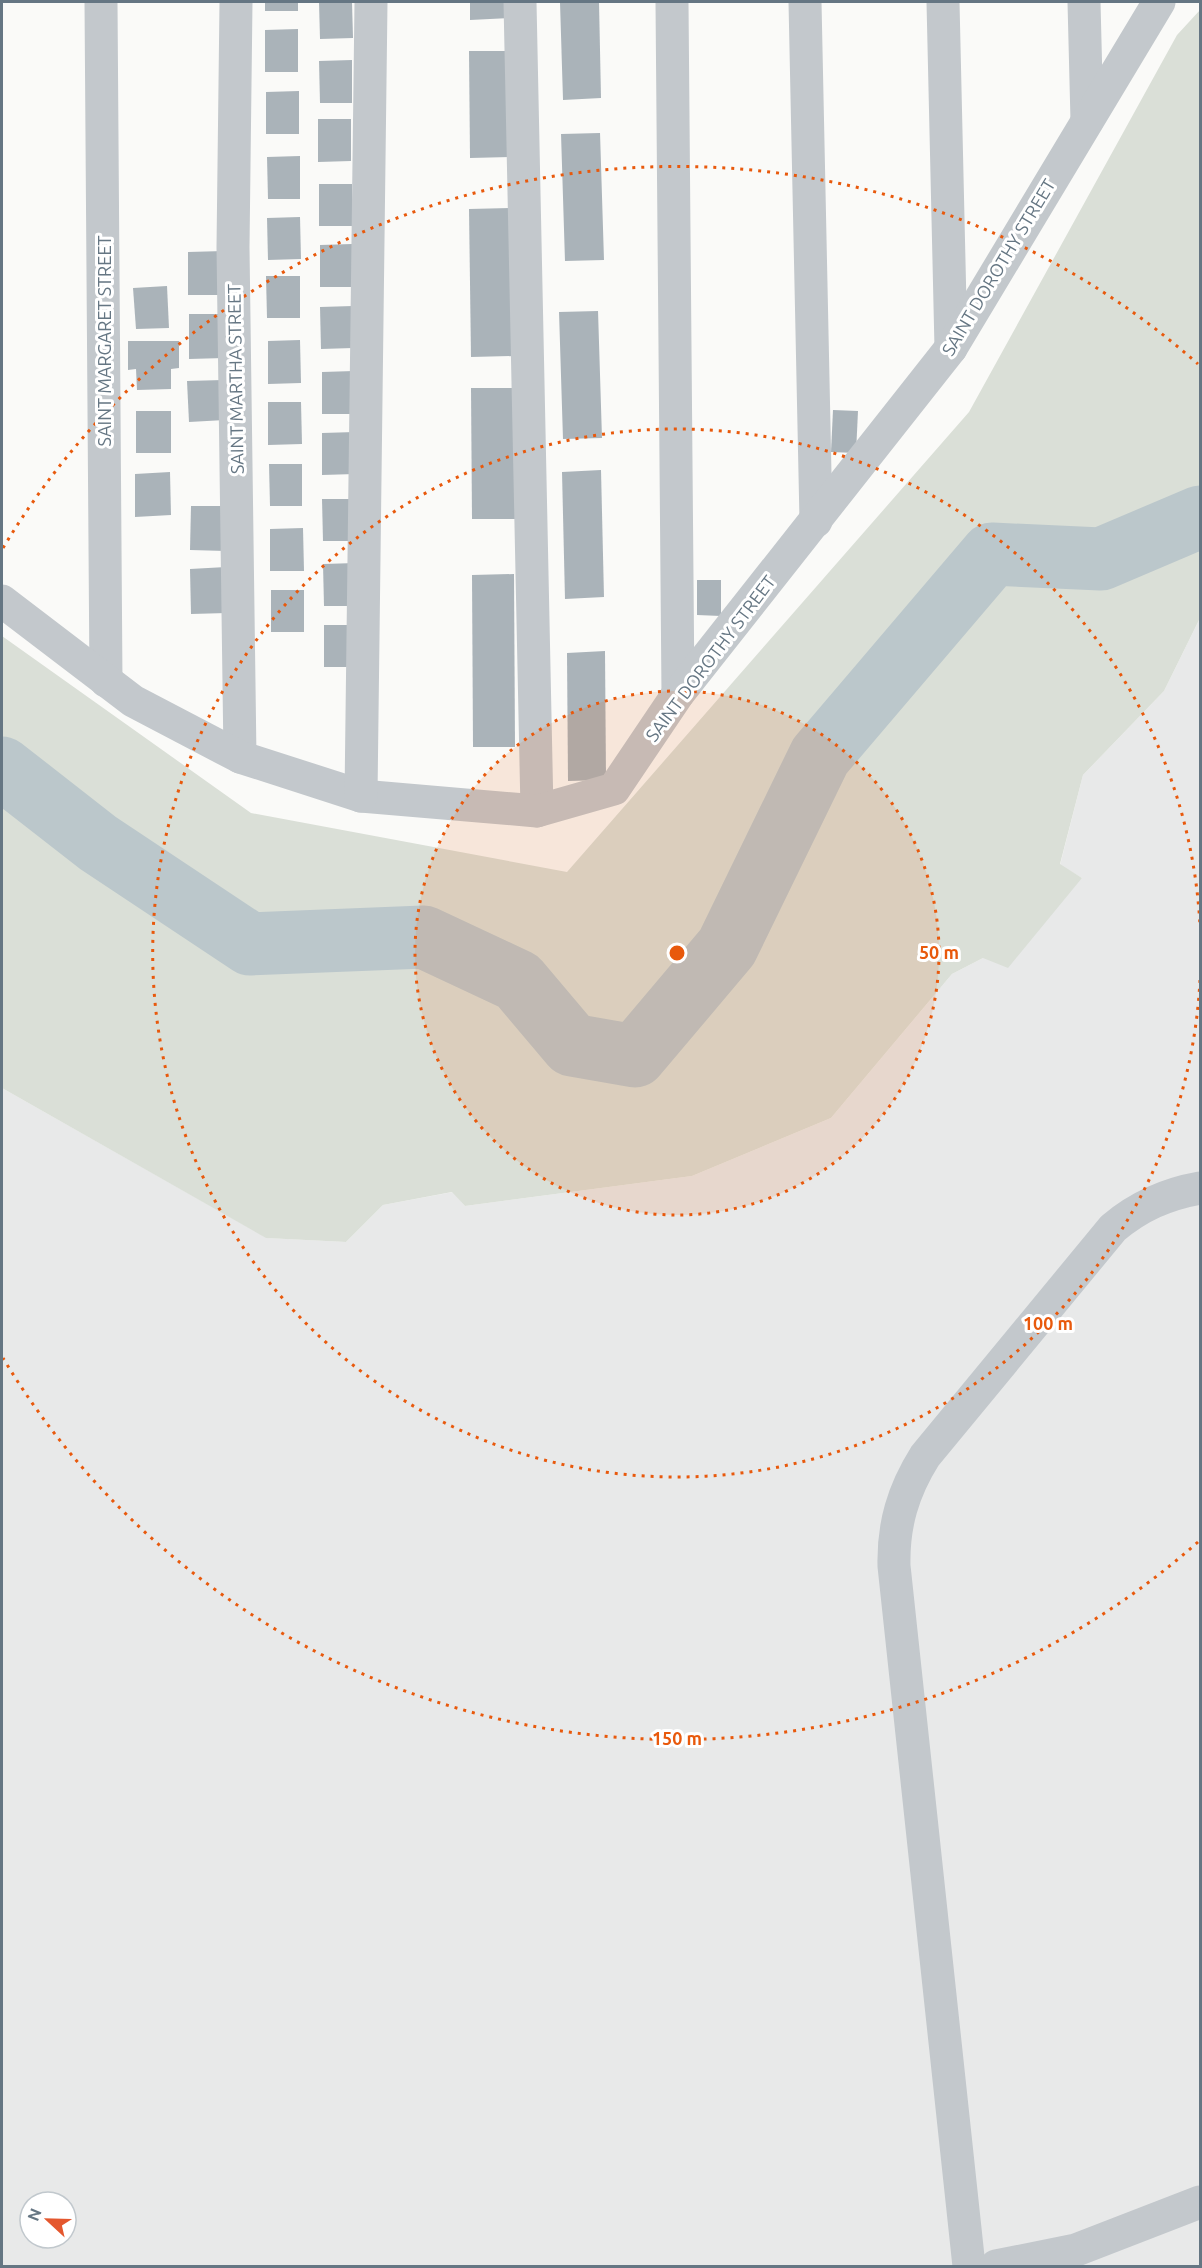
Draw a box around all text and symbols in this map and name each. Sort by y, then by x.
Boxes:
street label: SAINT DOROTHY STREET [937,175,1059,359]
street label: SAINT MARGARET STREET [94,235,114,447]
street label: SAINT MARTHA STREET [223,284,247,474]
street label: SAINT DOROTHY STREET [641,571,779,745]
text: 50 m [919,942,959,962]
centre of rings [667,943,687,963]
text: 100 m [1023,1313,1073,1333]
text: 150 m [652,1728,702,1748]
north arrow [18,2190,78,2250]
text: N [24,2205,45,2223]

